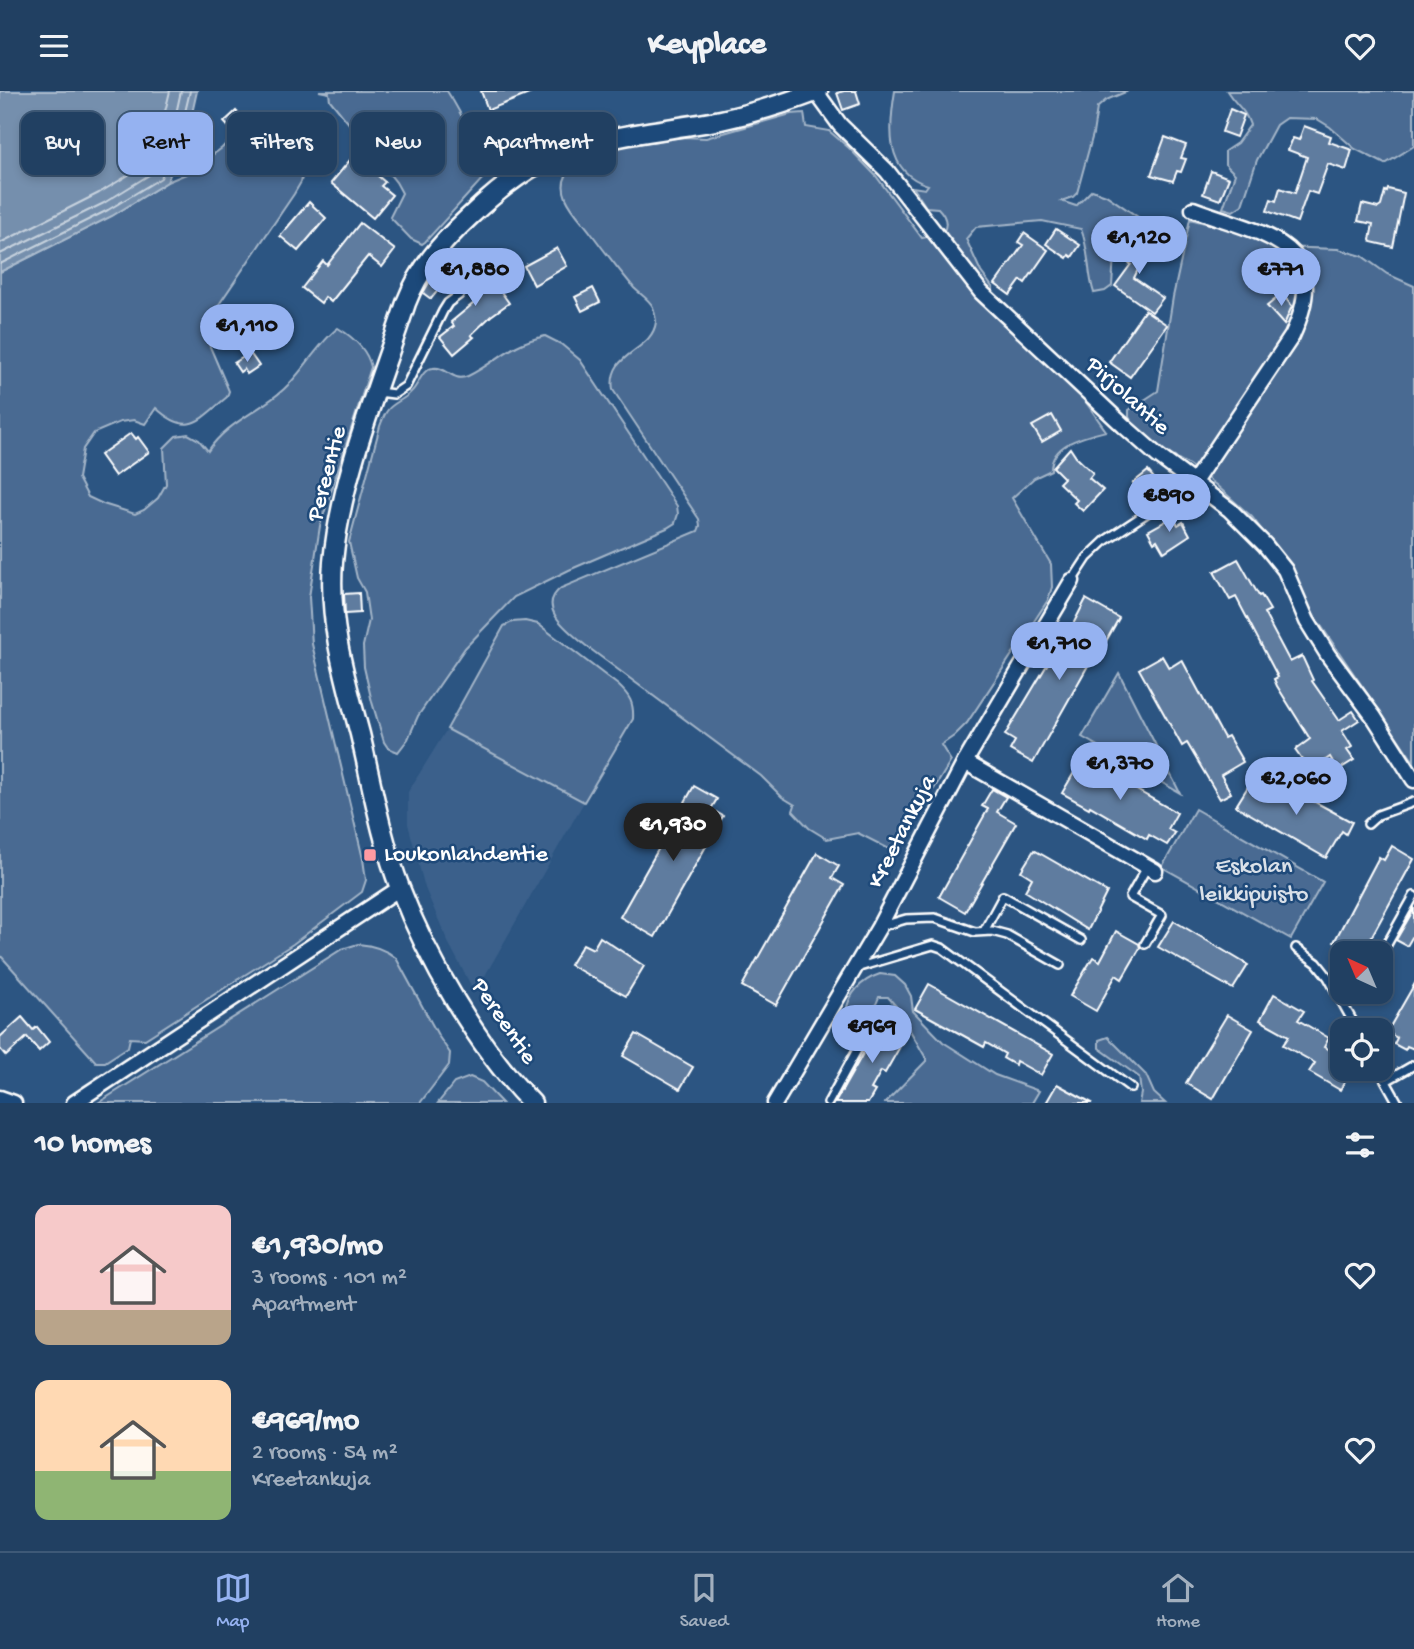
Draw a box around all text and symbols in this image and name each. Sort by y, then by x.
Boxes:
icon: menu [35,27,73,65]
text: Keyplace [648,27,766,65]
icon: heart [1341,27,1379,65]
chip: Buy [21,112,104,175]
chip: Rent [118,112,213,175]
chip: Filters [227,112,337,175]
chip: New [351,112,445,175]
chip: Apartment [459,112,616,175]
pin: €1,120 [1082,216,1196,276]
text: €1,120 [1107,225,1171,252]
pin: €1,880 [418,249,532,308]
pin: €771 [1240,249,1322,308]
text: €1,880 [441,257,509,284]
text: €771 [1258,257,1304,284]
pin: €1,110 [190,305,304,364]
text: €1,110 [216,313,278,340]
street label: Pirjolantie [1078,351,1176,443]
street label: Pereentie [301,422,355,526]
pin: €890 [1128,475,1210,534]
text: €890 [1144,483,1194,510]
pin: €1,710 [1002,623,1116,682]
text: €1,710 [1027,631,1091,658]
pin: €1,370 [1063,743,1177,802]
text: €1,370 [1086,751,1154,778]
pin: €2,060 [1239,757,1353,817]
text: €2,060 [1261,766,1331,793]
street label: Kreetankuja [862,770,944,894]
pin: €1,930 [616,803,730,863]
text: €1,930 [640,812,706,839]
place label: Loukonlahdentie [384,841,548,870]
marker: Loukonlahdentie [362,847,378,863]
park label: Eskolan leikkipuisto [1200,853,1308,910]
north arrow [1330,941,1393,1005]
map controls [1330,941,1393,1081]
street label: Pereentie [463,973,543,1071]
pin: €969 [831,1005,913,1065]
text: €969 [848,1014,896,1041]
button: locate [1330,1018,1393,1081]
icon: filters [1341,1126,1379,1164]
text: 10 homes [35,1128,151,1163]
text: €1,930/mo [252,1230,383,1265]
icon: home [91,1233,175,1317]
icon: heart [1341,1256,1379,1294]
text: 3 rooms · 101 m² [252,1265,407,1292]
text: Apartment [252,1292,356,1319]
text: €969/mo [252,1405,359,1440]
icon: home [91,1408,175,1492]
icon: heart [1341,1431,1379,1469]
text: 2 rooms · 54 m² [252,1440,398,1467]
text: Kreetankuja [252,1467,370,1494]
tab: Map [214,1569,252,1634]
tab: Saved [680,1569,728,1634]
tab: Home [1156,1569,1200,1634]

